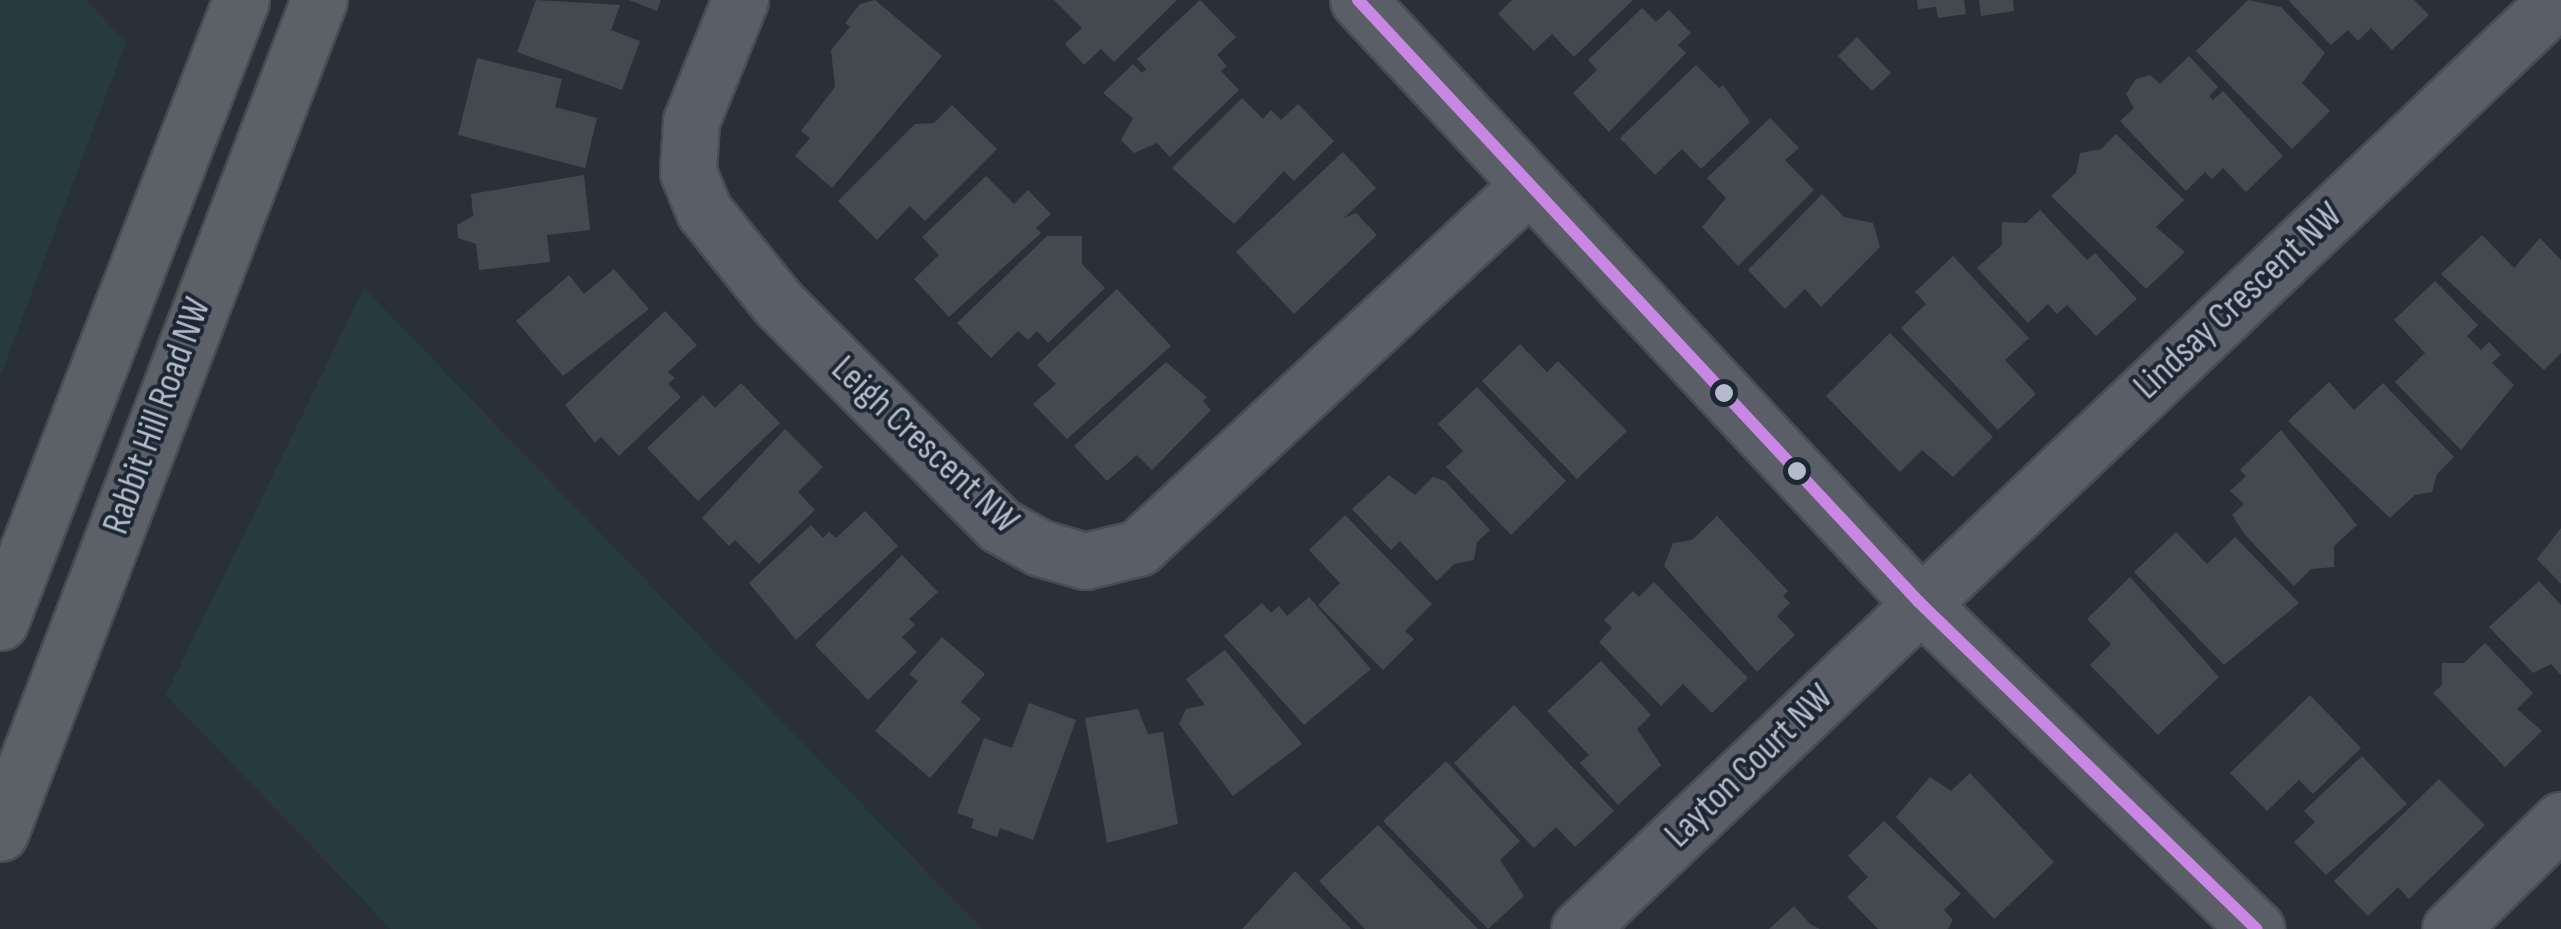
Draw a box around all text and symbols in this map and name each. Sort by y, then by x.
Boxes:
street label: Lindsay Crescent NW [2124,193,2352,409]
street label: Rabbit Hill Road NW [93,292,221,540]
street label: Leigh Crescent NW [822,347,1028,543]
unlabelled marker [1714,383,1734,403]
unlabelled marker [1787,461,1807,481]
street label: Layton Court NW [1656,675,1842,857]

